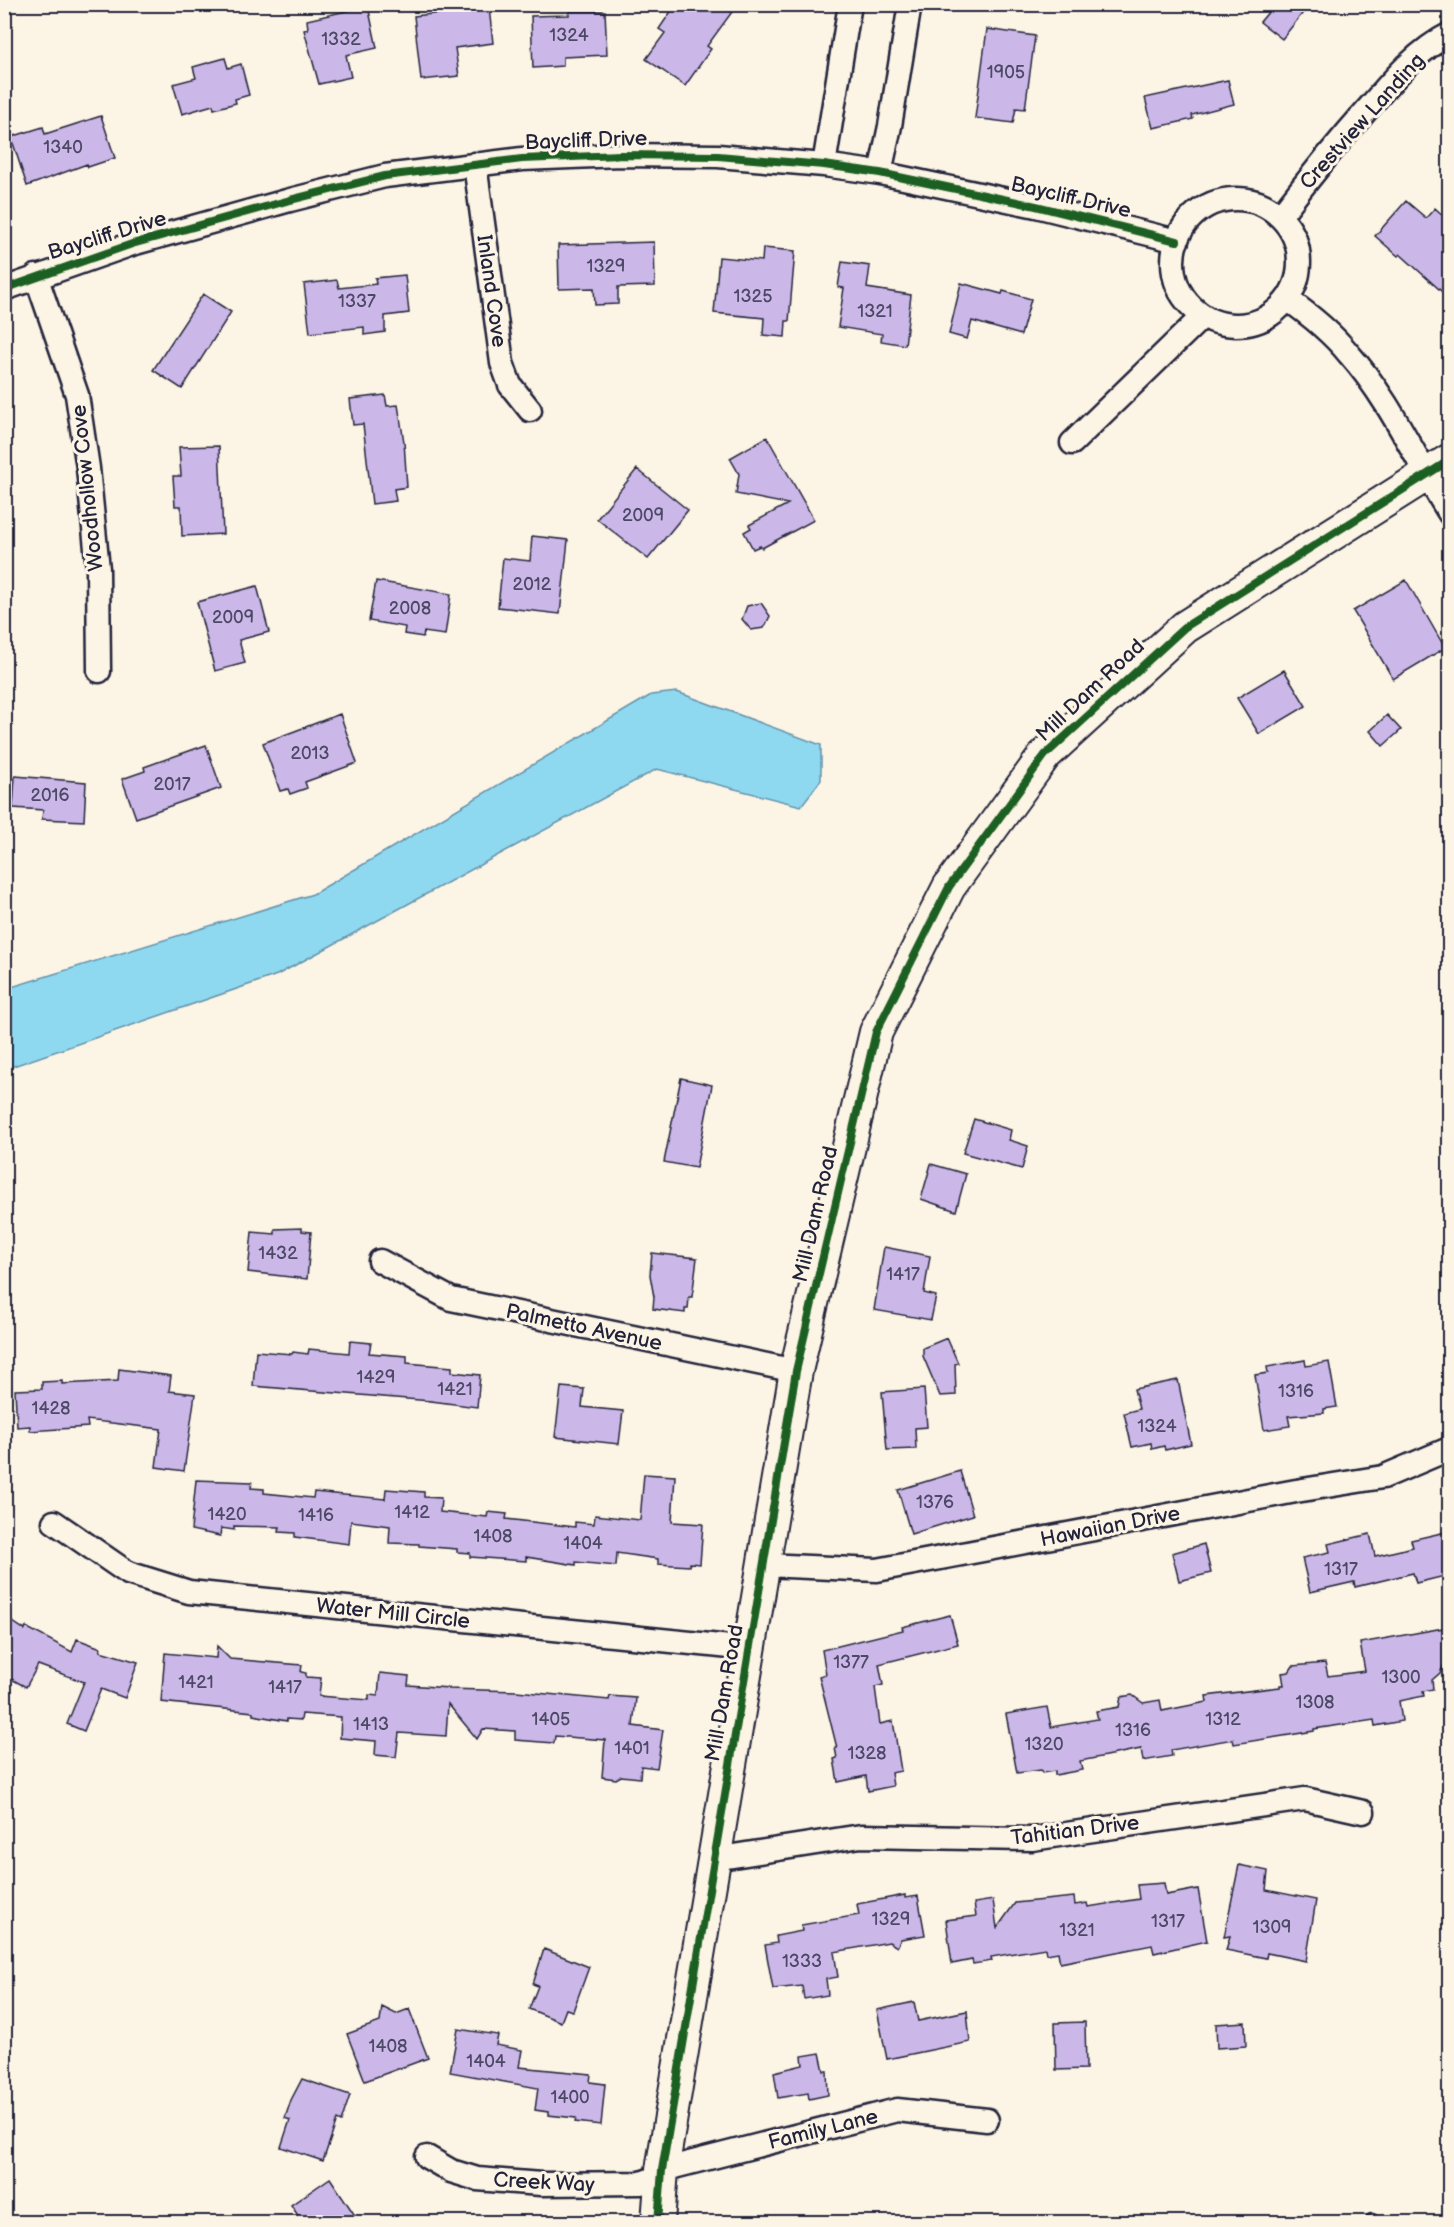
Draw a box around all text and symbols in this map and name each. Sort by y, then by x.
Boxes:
house number: 1324 [549,25,589,46]
house number: 1332 [321,29,361,50]
street label: Crestview Landing [1295,48,1430,195]
house number: 1905 [987,62,1025,83]
street label: Baycliff Drive [524,126,648,155]
house number: 1340 [43,137,83,158]
street label: Baycliff Drive [1008,172,1133,223]
street label: Baycliff Drive [45,206,169,265]
street label: Inland Cove [471,233,512,349]
house number: 1329 [586,256,626,277]
house number: 1325 [734,286,772,307]
house number: 1337 [338,291,376,312]
house number: 1321 [857,301,893,322]
street label: Woodhollow Cove [66,403,109,572]
house number: 2009 [622,505,664,526]
house number: 2012 [513,574,552,595]
house number: 2008 [389,598,431,619]
house number: 2009 [212,607,254,628]
street label: Mill Dam Road [1031,634,1150,747]
house number: 2013 [290,743,330,764]
house number: 2017 [153,774,191,795]
house number: 2016 [30,785,70,806]
street label: Mill Dam Road [788,1144,843,1285]
house number: 1432 [258,1243,298,1264]
house number: 1417 [886,1264,920,1285]
street label: Palmetto Avenue [503,1299,664,1356]
house number: 1429 [357,1367,395,1388]
house number: 1421 [437,1379,473,1400]
house number: 1316 [1278,1381,1314,1402]
house number: 1428 [31,1398,71,1419]
house number: 1324 [1137,1416,1177,1437]
house number: 1376 [916,1492,954,1513]
street label: Hawaiian Drive [1038,1501,1182,1552]
house number: 1412 [394,1502,430,1523]
house number: 1420 [207,1504,247,1525]
house number: 1416 [298,1505,334,1526]
house number: 1408 [473,1526,513,1547]
house number: 1404 [563,1533,603,1554]
house number: 1317 [1324,1559,1358,1580]
street label: Water Mill Circle [315,1593,471,1634]
street label: Mill Dam Road [700,1623,749,1764]
house number: 1377 [833,1652,869,1673]
house number: 1300 [1381,1667,1421,1688]
house number: 1421 [178,1672,214,1693]
house number: 1417 [268,1677,302,1698]
house number: 1308 [1295,1692,1335,1713]
house number: 1405 [532,1709,570,1730]
house number: 1312 [1205,1709,1241,1730]
house number: 1413 [353,1714,389,1735]
house number: 1316 [1115,1720,1151,1741]
house number: 1320 [1024,1734,1064,1755]
house number: 1401 [614,1738,650,1759]
house number: 1328 [847,1743,887,1764]
street label: Tahitian Drive [1010,1810,1141,1851]
house number: 1329 [871,1909,911,1930]
house number: 1317 [1151,1911,1185,1932]
house number: 1309 [1252,1917,1292,1938]
house number: 1321 [1059,1920,1095,1941]
house number: 1333 [782,1951,822,1972]
house number: 1408 [368,2036,408,2057]
house number: 1404 [466,2051,506,2072]
house number: 1400 [550,2087,590,2108]
street label: Family Lane [766,2104,881,2155]
street label: Creek Way [493,2167,596,2198]

